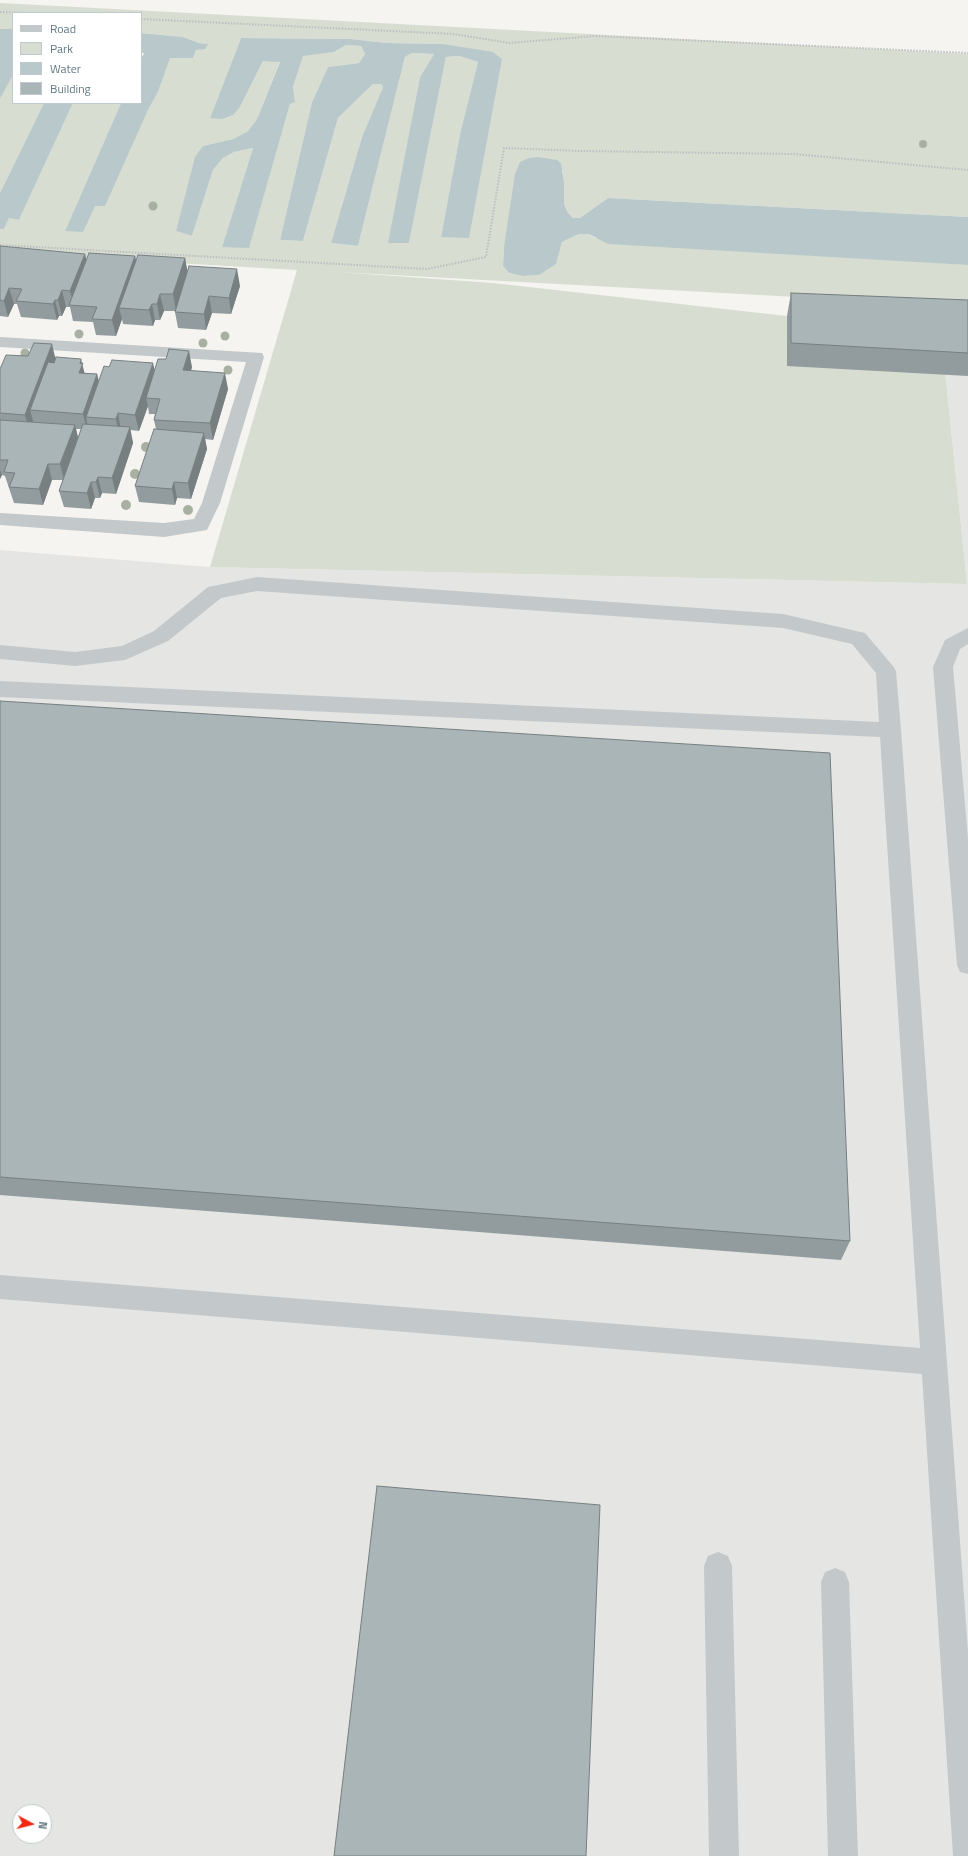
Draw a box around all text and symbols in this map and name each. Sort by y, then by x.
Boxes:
legend [12,12,142,104]
text: Road [50,19,76,38]
text: Park [50,39,73,58]
text: Water [50,59,81,78]
text: Building [50,79,91,98]
north arrow [12,1804,52,1844]
text: N [35,1821,51,1830]

